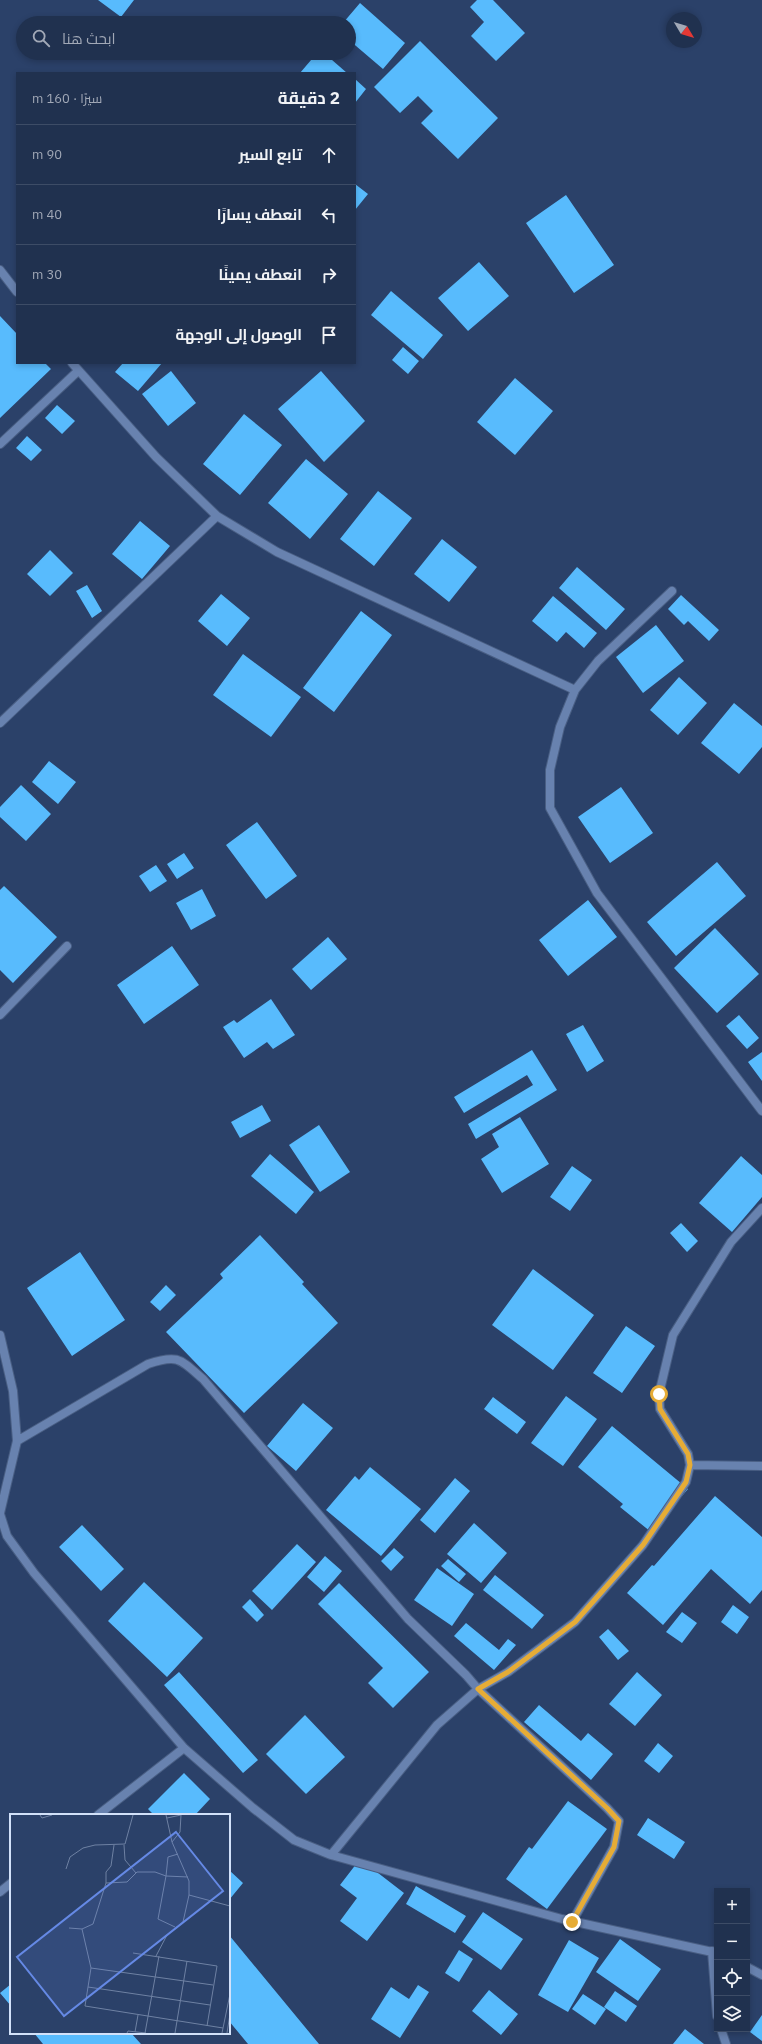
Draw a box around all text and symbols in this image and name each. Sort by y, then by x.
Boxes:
north arrow [666,12,702,48]
search box [16,16,356,60]
icon: search [30,27,52,49]
text: ابحث هنا [62,29,116,48]
text: 2 دقيقة [278,87,340,109]
text: سيرًا · 160 m [32,90,102,107]
icon: ahead [318,144,340,166]
text: تابع السير [239,145,302,164]
text: 90 m [32,146,62,163]
icon: left [318,204,340,226]
text: انعطف يسارًا [217,205,302,224]
text: 40 m [32,206,62,223]
icon: right [318,264,340,286]
text: انعطف يمينًا [218,265,302,284]
text: 30 m [32,266,62,283]
icon: arrive [318,324,340,346]
text: الوصول إلى الوجهة [175,325,302,344]
route start [650,1385,668,1403]
inset map [10,1814,230,2034]
map controls [714,1888,750,2032]
button: + [714,1888,750,1924]
route end [563,1913,581,1931]
button: − [714,1924,750,1960]
button: locate [714,1960,750,1996]
button: layers [714,1996,750,2032]

